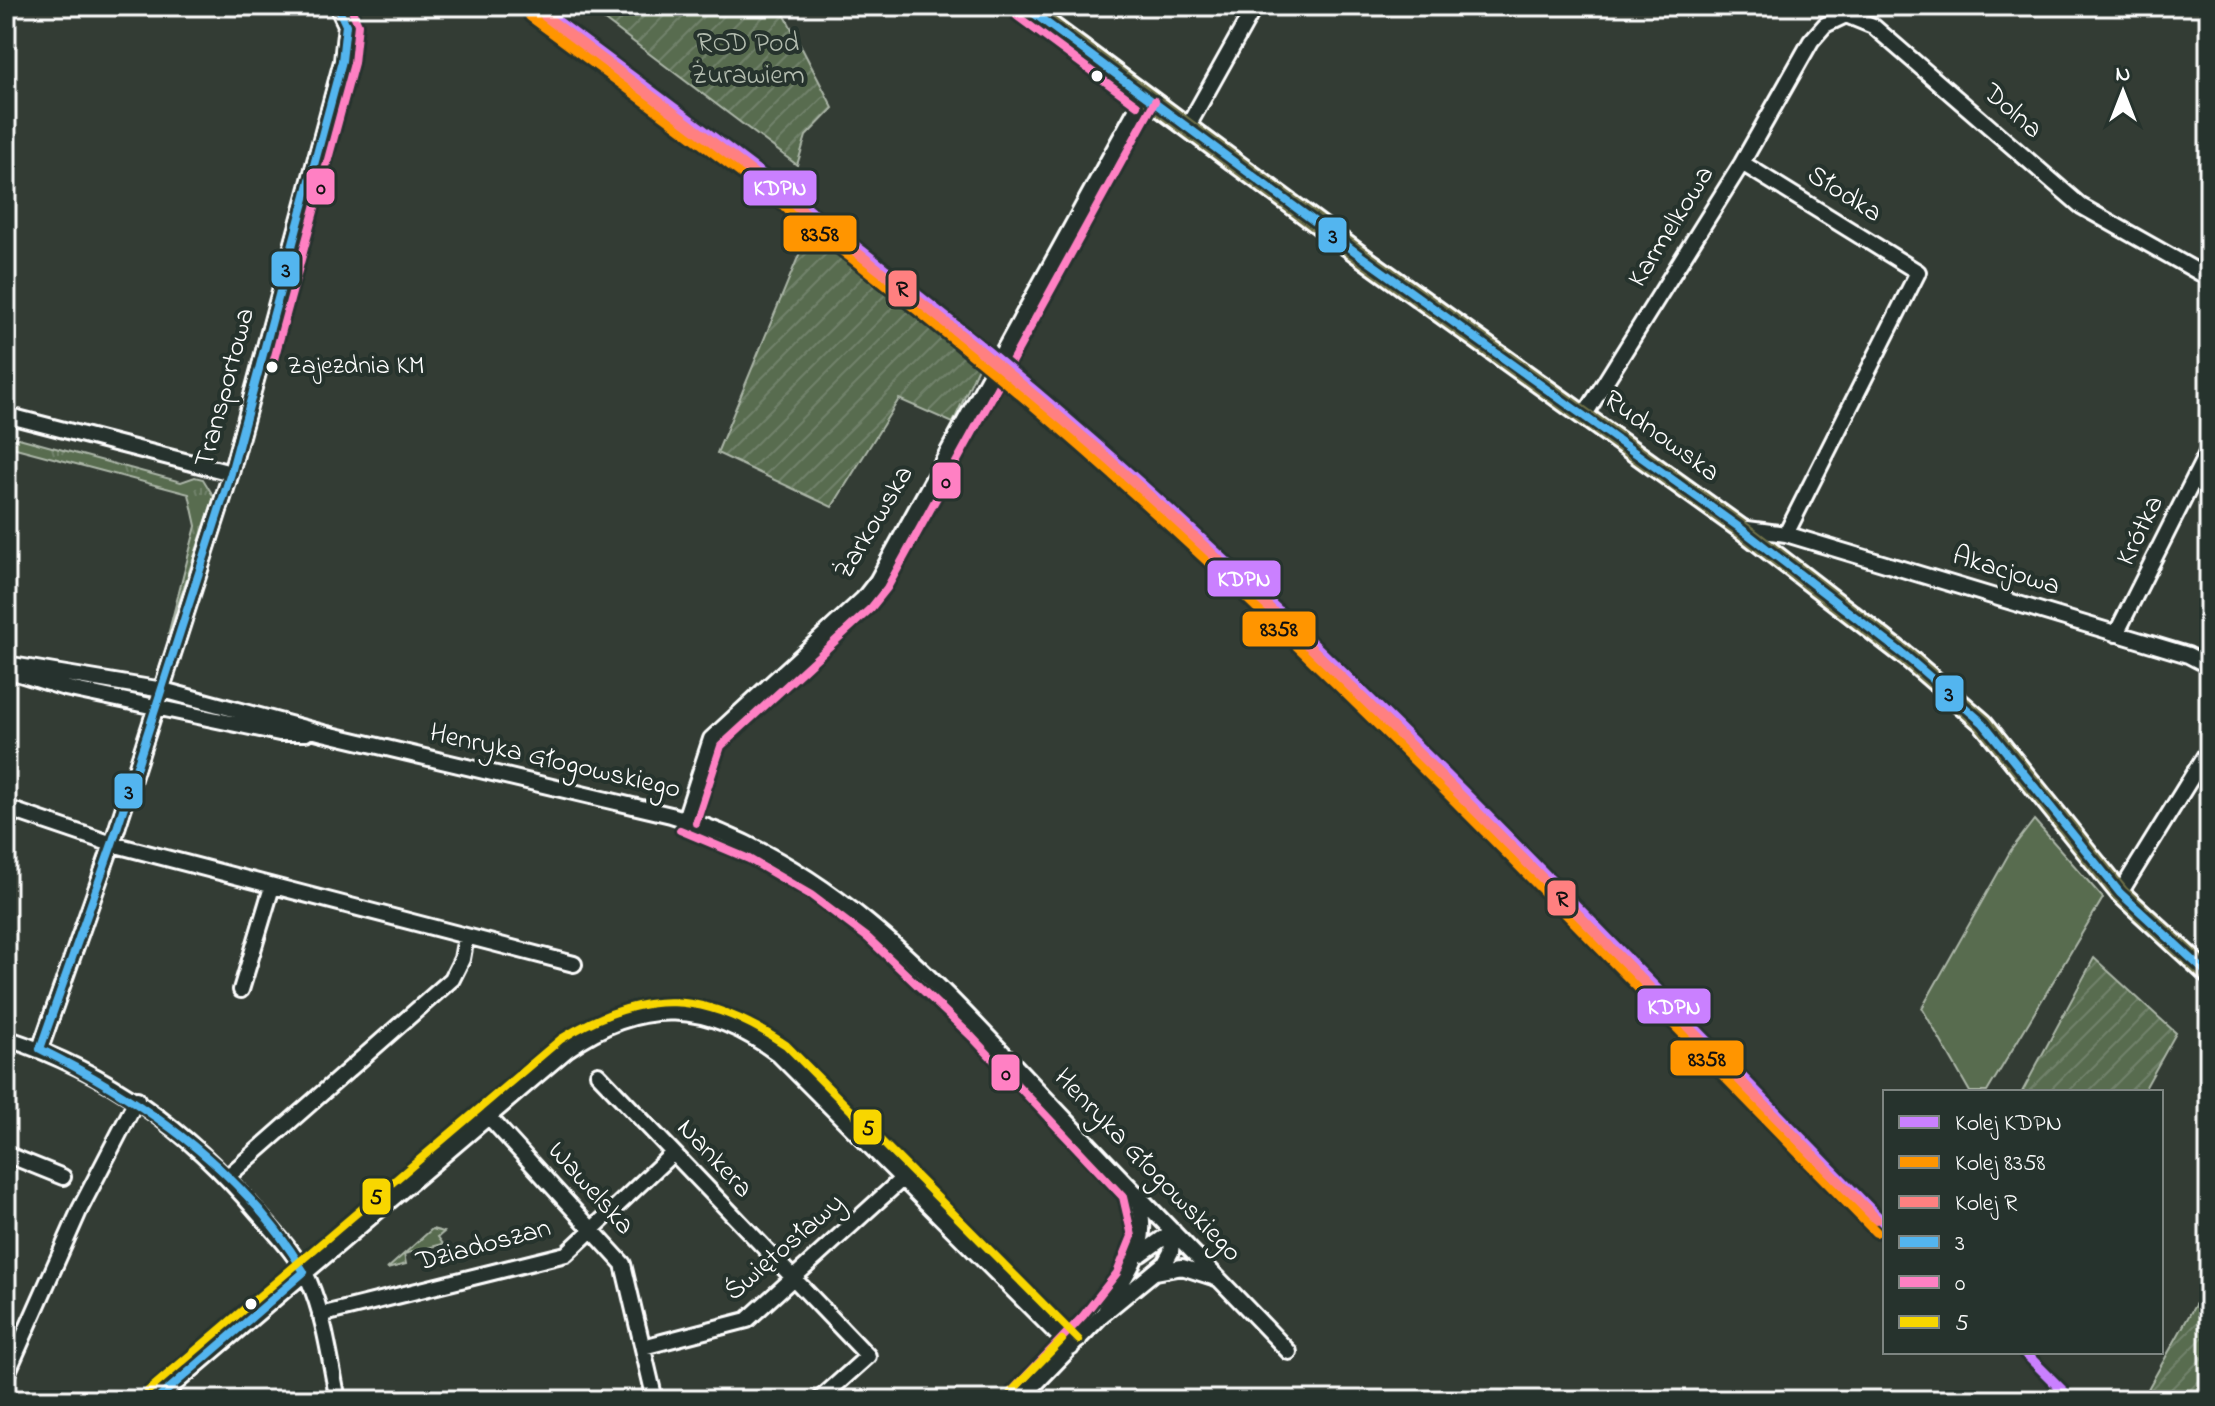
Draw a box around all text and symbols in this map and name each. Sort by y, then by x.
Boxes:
park label: ROD Pod Żurawiem [691,24,805,97]
north arrow [2083,52,2163,132]
text: N [2116,59,2130,91]
unlabelled marker [1089,68,1105,84]
street label: Dolna [1972,74,2051,150]
street label: Słodka [1798,156,1890,234]
street label: Karmelkowa [1618,158,1726,296]
line badge: 0 [305,167,336,206]
line badge: KDPN [742,169,818,207]
text: 0 [316,173,326,205]
text: KDPN [753,174,807,206]
line badge: 8358 [782,214,858,253]
line badge: 3 [1317,216,1348,254]
text: 8358 [800,220,840,252]
text: 3 [1327,222,1338,254]
line badge: 3 [270,250,301,288]
text: 3 [280,256,291,288]
line badge: R [887,269,918,308]
text: R [896,275,909,307]
street label: Transportowa [185,304,267,472]
place label: Zajezdnia KM [287,348,425,386]
marker: Zajezdnia KM [264,359,280,375]
street label: Rudnowska [1594,381,1728,493]
street label: Żarkowska [825,458,925,588]
line badge: 0 [931,461,962,500]
text: 0 [941,467,951,499]
street label: Krótka [2106,489,2176,573]
street label: Akacjowa [1947,536,2065,608]
line badge: KDPN [1206,559,1282,598]
text: KDPN [1217,565,1271,597]
line badge: 8358 [1241,610,1317,648]
text: 8358 [1259,615,1299,647]
line badge: 3 [1934,674,1965,713]
text: 3 [1943,680,1954,712]
street label: Henryka Głogowskiego [425,713,685,811]
line badge: 3 [113,772,144,810]
text: 3 [123,778,134,810]
line badge: R [1546,879,1577,917]
text: R [1556,885,1569,917]
line badge: KDPN [1636,987,1712,1025]
text: KDPN [1647,993,1701,1025]
line badge: 8358 [1669,1039,1745,1077]
text: 8358 [1687,1045,1727,1077]
line badge: 0 [990,1053,1021,1092]
text: 0 [1001,1059,1011,1091]
street label: Henryka Głogowskiego [1043,1059,1251,1273]
legend [1883,1090,2163,1354]
text: Kolej KDPN [1955,1107,2062,1142]
line badge: 5 [852,1108,883,1146]
street label: Nankera [666,1110,762,1208]
text: 5 [862,1114,875,1146]
street label: Wawelska [537,1133,643,1245]
text: Kolej 8358 [1955,1147,2046,1182]
line badge: 5 [361,1177,392,1216]
text: 5 [370,1183,383,1215]
street label: Świętosławy [716,1184,854,1312]
text: Kolej R [1955,1187,2018,1222]
street label: Dziadoszan [411,1208,556,1284]
text: 3 [1955,1227,1965,1262]
text: 0 [1955,1267,1965,1302]
unlabelled marker [243,1296,259,1312]
text: 5 [1955,1307,1969,1342]

